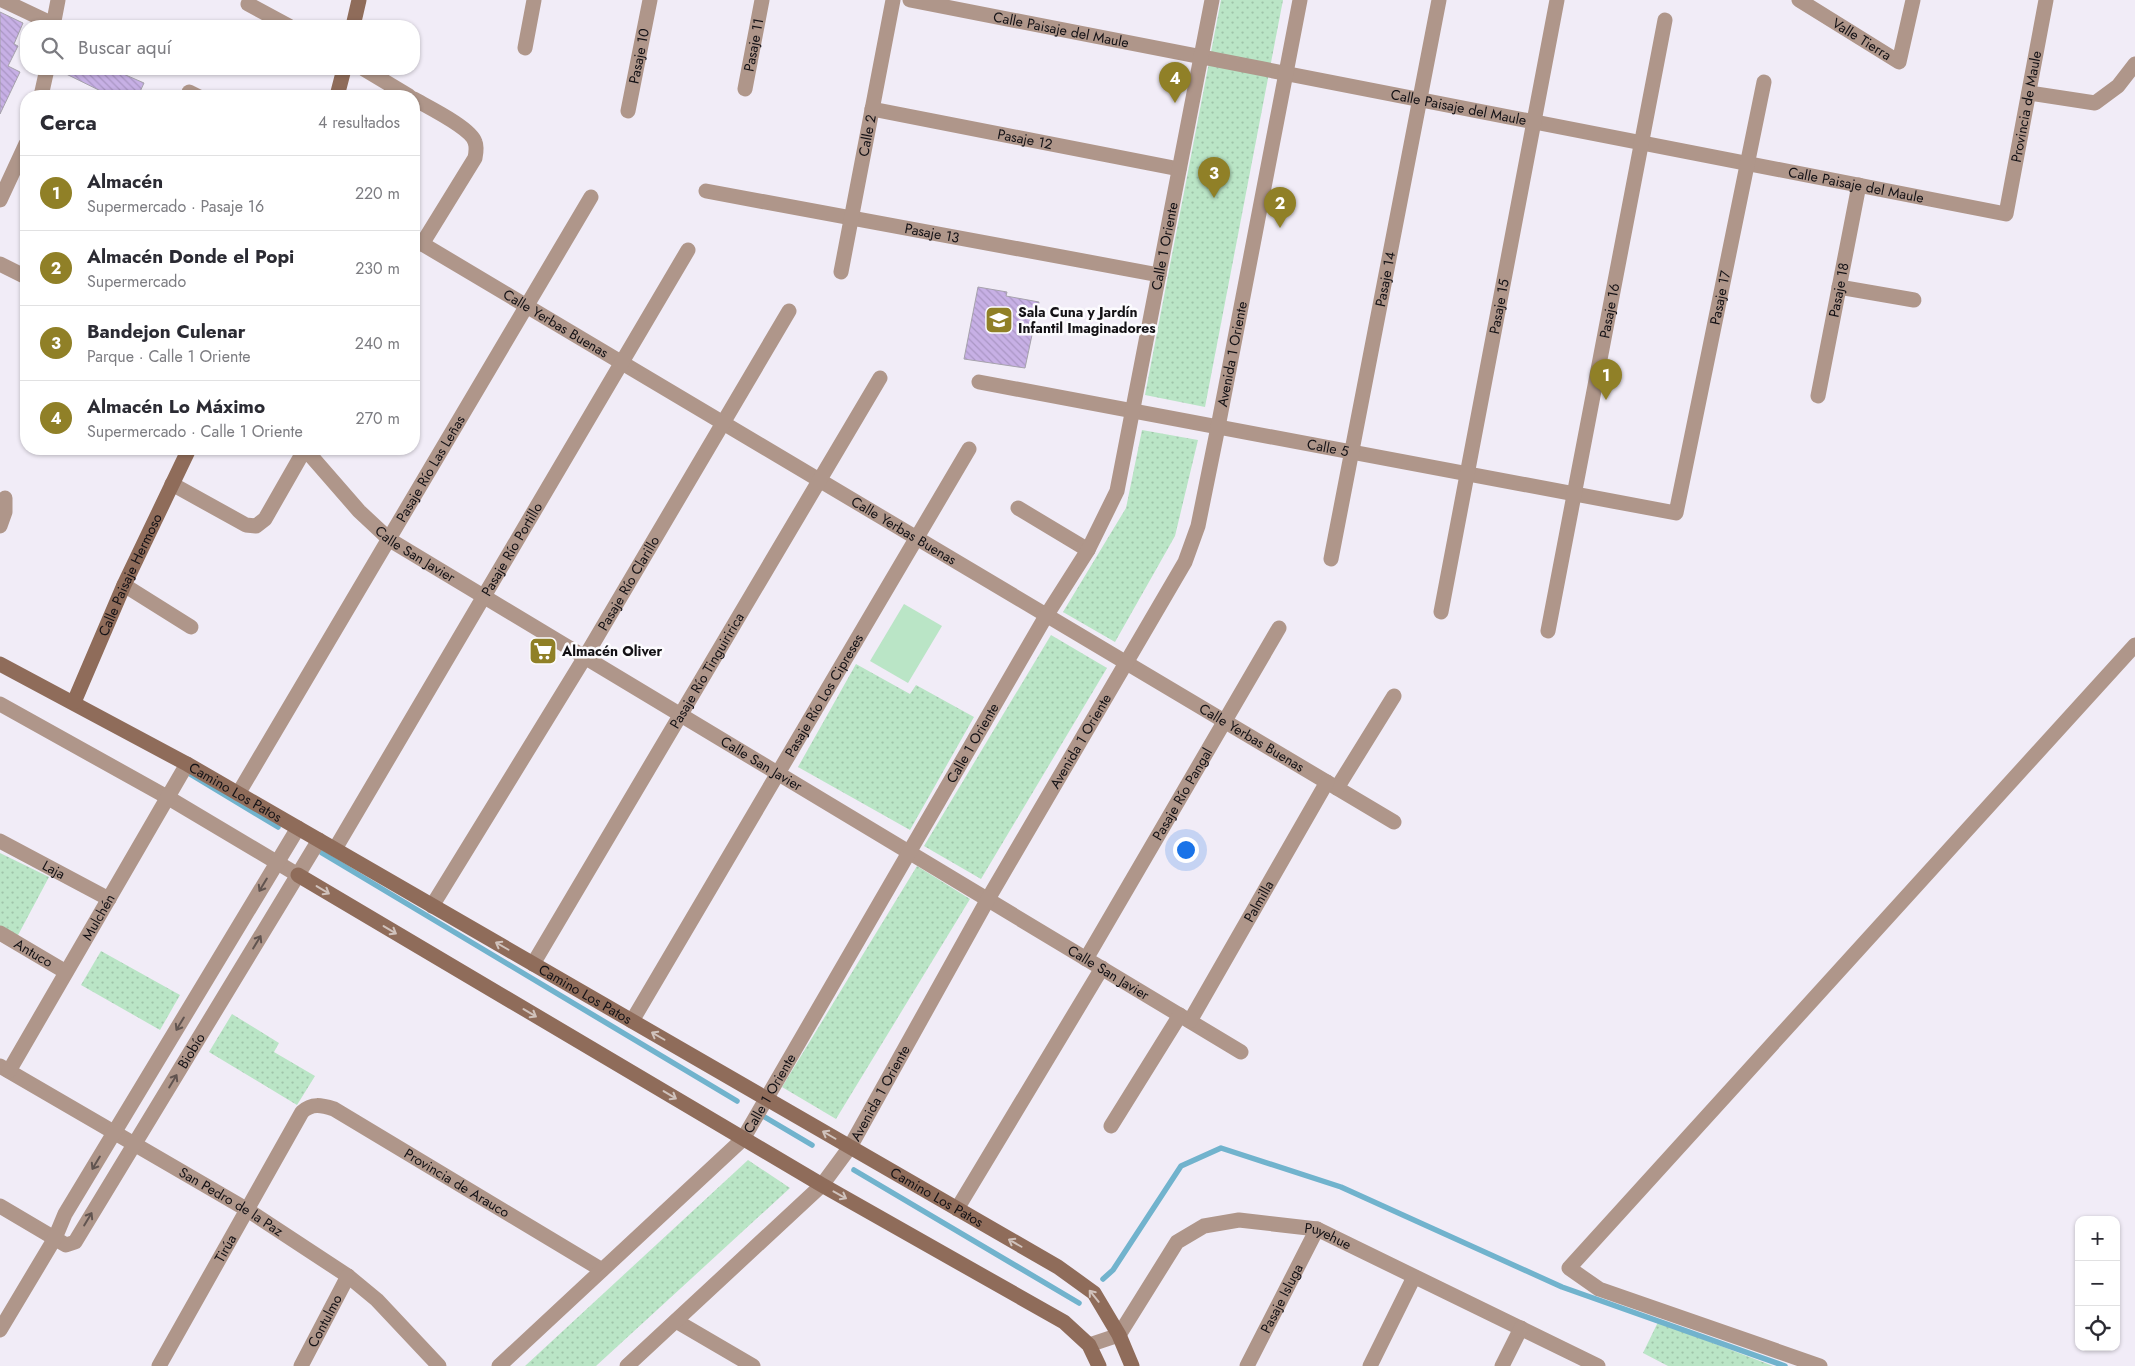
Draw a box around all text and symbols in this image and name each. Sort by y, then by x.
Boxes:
street label: Calle Paisaje del Maule [992,7,1131,53]
street label: Valle Tierra [1828,13,1895,65]
street label: Pasaje 11 [739,16,768,73]
search box [20,20,420,75]
street label: Pasaje 10 [624,27,654,85]
icon: search [38,34,66,62]
text: Buscar aquí [78,34,172,61]
street label: Provincia de Maule [2006,49,2046,164]
pin: 4 [1159,62,1191,103]
street label: Calle Paisaje del Maule [1389,84,1528,130]
text: Cerca [40,108,97,138]
text: 4 resultados [318,111,400,134]
street label: Calle 2 [853,113,881,158]
street label: Pasaje 12 [996,124,1054,154]
pin: 3 [1198,157,1230,198]
street label: Calle Paisaje del Maule [1787,162,1926,208]
text: Almacén [87,168,163,195]
text: 1 [52,182,60,205]
text: 220 m [355,182,400,205]
pin: 2 [1264,187,1296,228]
text: Supermercado · Pasaje 16 [87,195,264,218]
street label: Calle 1 Oriente [1146,200,1183,292]
street label: Pasaje 13 [903,218,961,248]
text: Almacén Donde el Popi [87,243,294,270]
street label: Pasaje 14 [1370,250,1400,308]
text: 2 [51,257,61,280]
text: 230 m [355,257,400,280]
street label: Pasaje 18 [1824,261,1854,319]
street label: Pasaje 17 [1705,268,1735,327]
text: Supermercado [87,270,186,293]
street label: Pasaje 15 [1484,277,1514,336]
street label: Pasaje 16 [1594,282,1624,340]
street label: Calle Yerbas Buenas [499,284,613,363]
street label: Avenida 1 Oriente [1212,300,1252,408]
place label: Sala Cuna y Jardín Infantil Imaginadores [1018,302,1156,338]
school or university icon: Sala Cuna y Jardín Infantil Imaginadores [984,305,1014,335]
text: Bandejon Culenar [87,318,246,345]
text: 3 [51,332,61,355]
text: 240 m [355,332,400,355]
text: Parque · Calle 1 Oriente [87,345,250,368]
pin: 1 [1590,359,1622,400]
text: Almacén Lo Máximo [87,393,265,420]
text: 4 [50,407,62,430]
text: 270 m [356,407,400,430]
street label: Pasaje Río Las Leñas [391,411,470,526]
text: Supermercado · Calle 1 Oriente [87,420,303,443]
street label: Calle 5 [1305,434,1351,461]
street label: Calle Yerbas Buenas [847,491,961,570]
street label: Pasaje Río Portillo [476,498,547,600]
street label: Calle Paisaje Hermoso [93,510,167,639]
street label: Calle San Javier [370,521,459,587]
street label: Pasaje Río Clarillo [593,532,664,634]
street label: Pasaje Río Tinguiririca [665,609,749,732]
street label: Pasaje Río Los Cipreses [780,630,868,761]
supermarket icon: Almacén Oliver [528,636,558,666]
place label: Almacén Oliver [561,641,663,661]
street label: Avenida 1 Oriente [1045,690,1116,792]
street label: Calle Yerbas Buenas [1195,698,1309,777]
street label: Calle 1 Oriente [941,699,1004,787]
street label: Calle San Javier [717,731,806,796]
street label: Pasaje Río Pangal [1147,744,1217,844]
street label: Camino Los Patos [185,757,286,827]
your location [1173,837,1199,863]
street label: Laja [39,855,69,884]
one-way arrow [258,877,268,891]
street label: Palmilla [1239,877,1278,926]
one-way arrow [315,886,329,896]
street label: Mulchén [77,890,120,944]
one-way arrow [382,925,396,935]
street label: Antuco [11,934,57,972]
one-way arrow [253,935,263,949]
street label: Calle San Javier [1064,940,1153,1005]
one-way arrow [496,941,510,951]
street label: Camino Los Patos [535,959,636,1029]
one-way arrow [522,1008,536,1018]
one-way arrow [174,1016,184,1030]
street label: Biobío [173,1029,210,1072]
one-way arrow [651,1031,666,1041]
street label: Avenida 1 Oriente [845,1042,915,1145]
street label: Calle 1 Oriente [738,1050,801,1137]
one-way arrow [168,1074,178,1088]
one-way arrow [662,1091,676,1101]
one-way arrow [822,1130,837,1140]
street label: Provincia de Arauco [401,1143,514,1222]
one-way arrow [90,1156,100,1170]
street label: San Pedro de la Paz [175,1162,288,1241]
street label: Camino Los Patos [887,1162,987,1232]
one-way arrow [832,1191,847,1200]
one-way arrow [84,1213,94,1227]
map controls [2075,1216,2120,1351]
button: + [2075,1216,2120,1261]
street label: Puyehue [1303,1218,1355,1254]
street label: Tirúa [209,1231,241,1266]
one-way arrow [1009,1237,1023,1247]
street label: Pasaje Isluga [1255,1260,1308,1337]
button: − [2075,1261,2120,1306]
one-way arrow [1089,1289,1100,1302]
street label: Contulmo [303,1291,347,1351]
button: locate [2075,1306,2120,1351]

